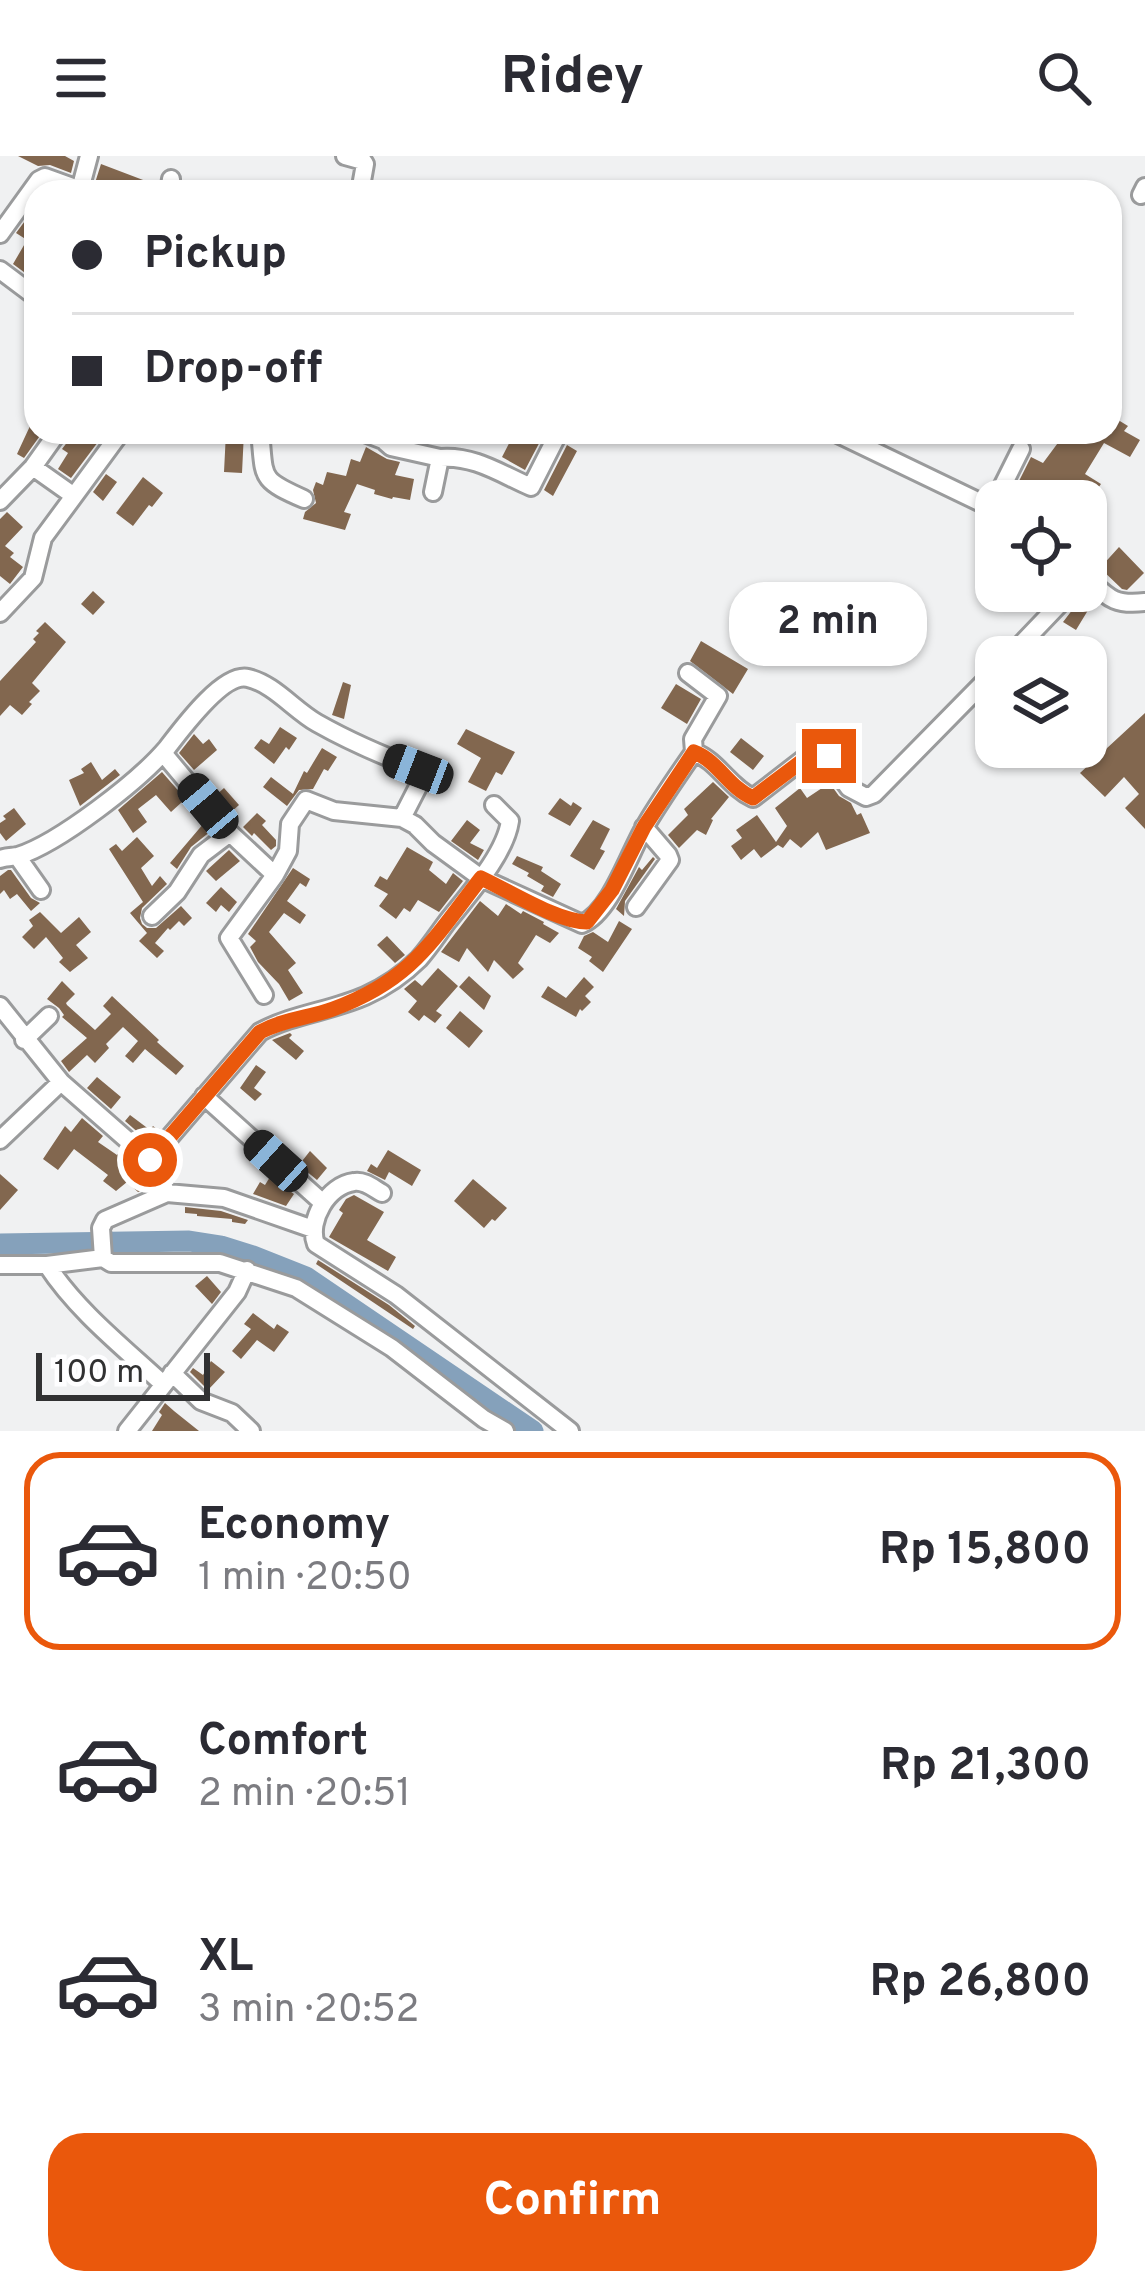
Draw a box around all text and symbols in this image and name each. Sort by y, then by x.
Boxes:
text: Ridey [501,44,644,113]
icon: menu [48,45,114,111]
icon: search [1031,45,1097,111]
text: Pickup [144,227,287,284]
text: Drop-off [144,342,323,399]
map controls [975,480,1107,768]
button: locate [975,480,1107,612]
callout: 2 min [730,582,928,666]
text: 2 min [777,599,879,648]
button: layers [975,636,1107,768]
route end [802,729,856,783]
car [378,739,458,799]
car [171,767,245,845]
car [237,1124,315,1198]
route start [123,1133,177,1187]
scale bar [36,1347,210,1400]
text: 100 m [54,1353,144,1395]
icon: car [54,1497,162,1605]
text: Economy [198,1498,390,1555]
text: Rp 15,800 [879,1523,1091,1580]
text: 1 min · 20:50 [198,1555,412,1604]
icon: car [54,1713,162,1821]
text: Comfort [198,1714,368,1771]
text: Rp 21,300 [880,1739,1091,1796]
text: 2 min · 20:51 [198,1771,411,1820]
icon: car [54,1929,162,2037]
text: XL [198,1930,253,1987]
text: Rp 26,800 [869,1955,1091,2012]
text: 3 min · 20:52 [198,1987,419,2036]
button: Confirm [48,2133,1097,2271]

